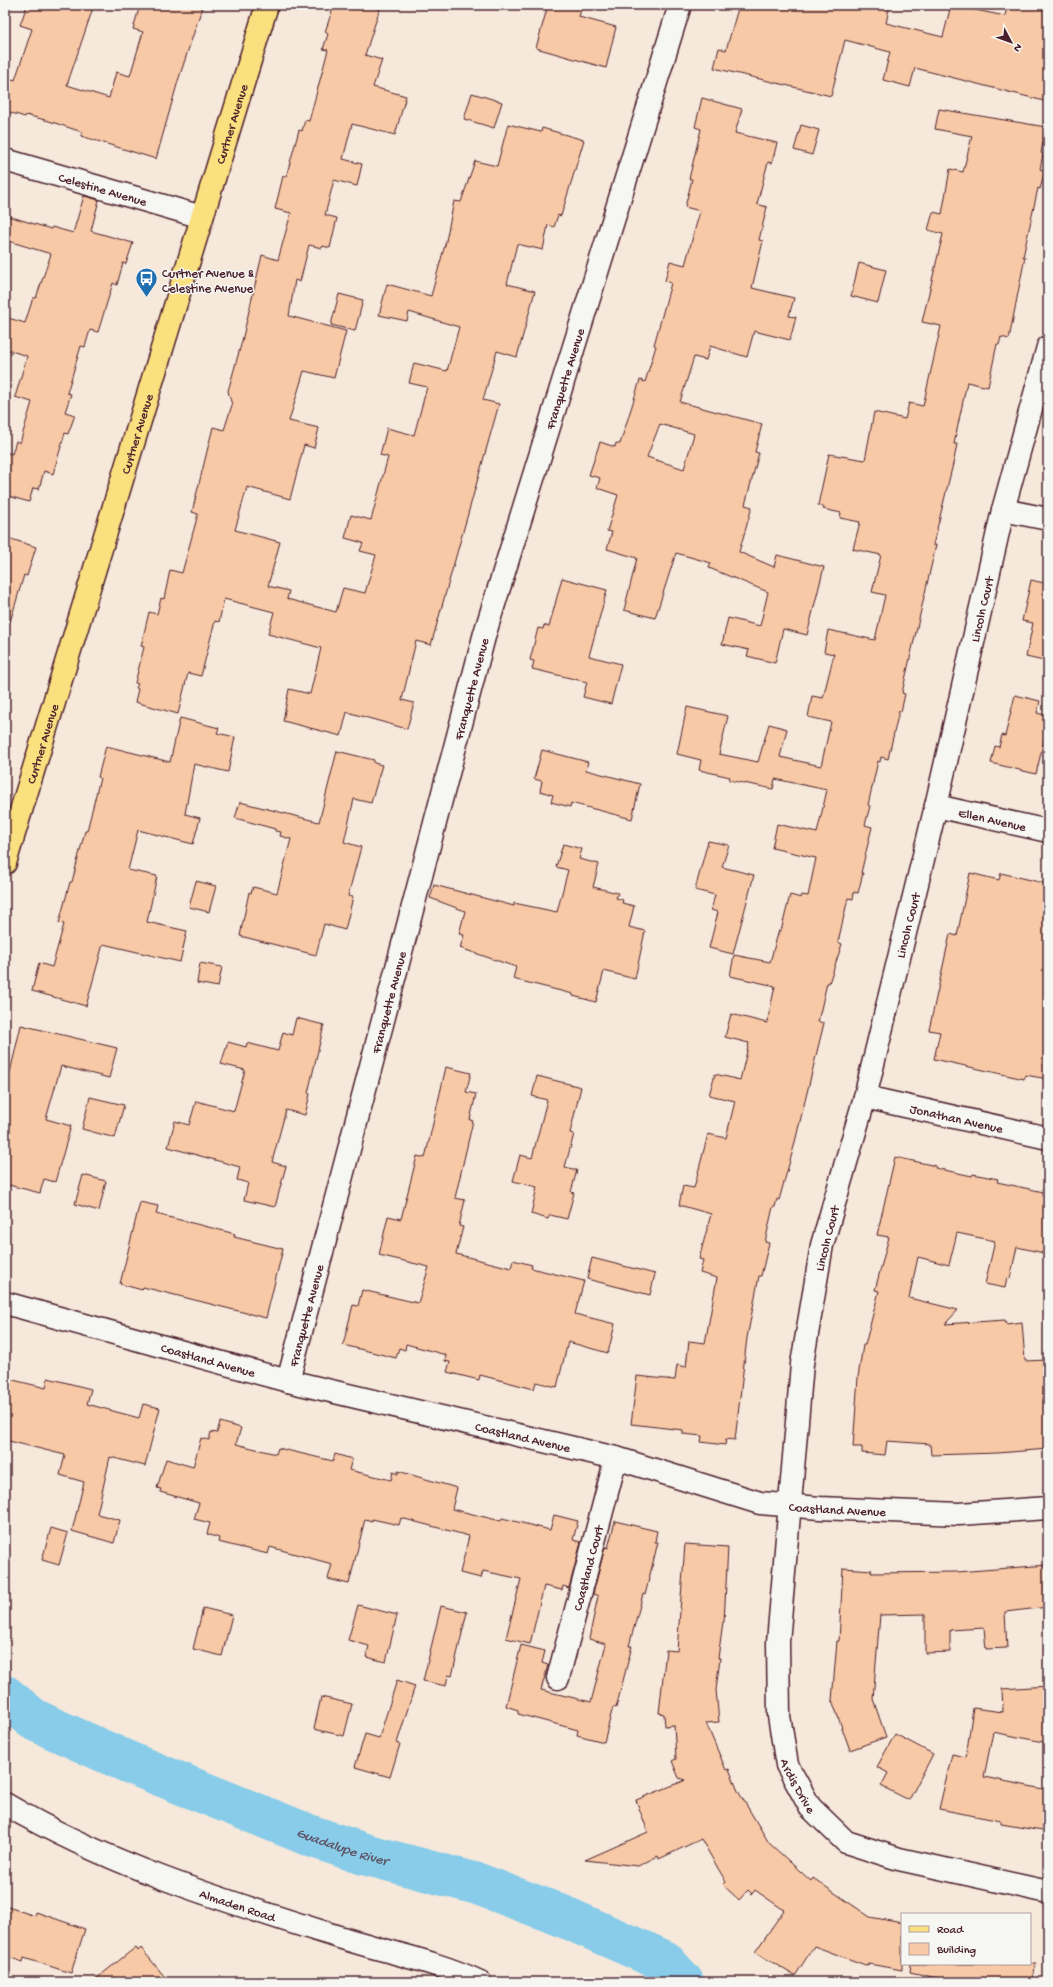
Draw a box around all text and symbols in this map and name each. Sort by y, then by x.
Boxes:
north arrow [991,22,1031,62]
text: N [1010,41,1024,54]
street label: Curtner Avenue [214,82,252,166]
street label: Celestine Avenue [56,171,149,211]
bus stop icon: Curtner Avenue & Celestine Avenue [133,266,159,299]
place label: Curtner Avenue & Celestine Avenue [162,267,254,297]
street label: Franquette Avenue [543,327,589,432]
street label: Curtner Avenue [119,392,158,476]
street label: Lincoln Court [969,574,999,644]
street label: Franquette Avenue [452,636,493,743]
street label: Curtner Avenue [25,702,63,786]
street label: Ellen Avenue [957,806,1028,836]
street label: Lincoln Court [894,890,925,960]
street label: Franquette Avenue [369,950,411,1056]
street label: Jonathan Avenue [908,1102,1004,1138]
street label: Lincoln Court [813,1203,844,1273]
street label: Franquette Avenue [287,1263,328,1369]
street label: Coastland Avenue [159,1341,257,1382]
street label: Coastland Avenue [473,1420,572,1457]
street label: Coastland Avenue [788,1500,887,1521]
street label: Coastland Court [571,1522,608,1613]
street label: Ardis Drive [776,1758,817,1818]
water label: Guadalupe River [293,1825,392,1872]
street label: Almaden Road [197,1887,278,1927]
legend [901,1913,1031,1965]
text: Road [937,1924,964,1938]
text: Building [936,1944,976,1958]

